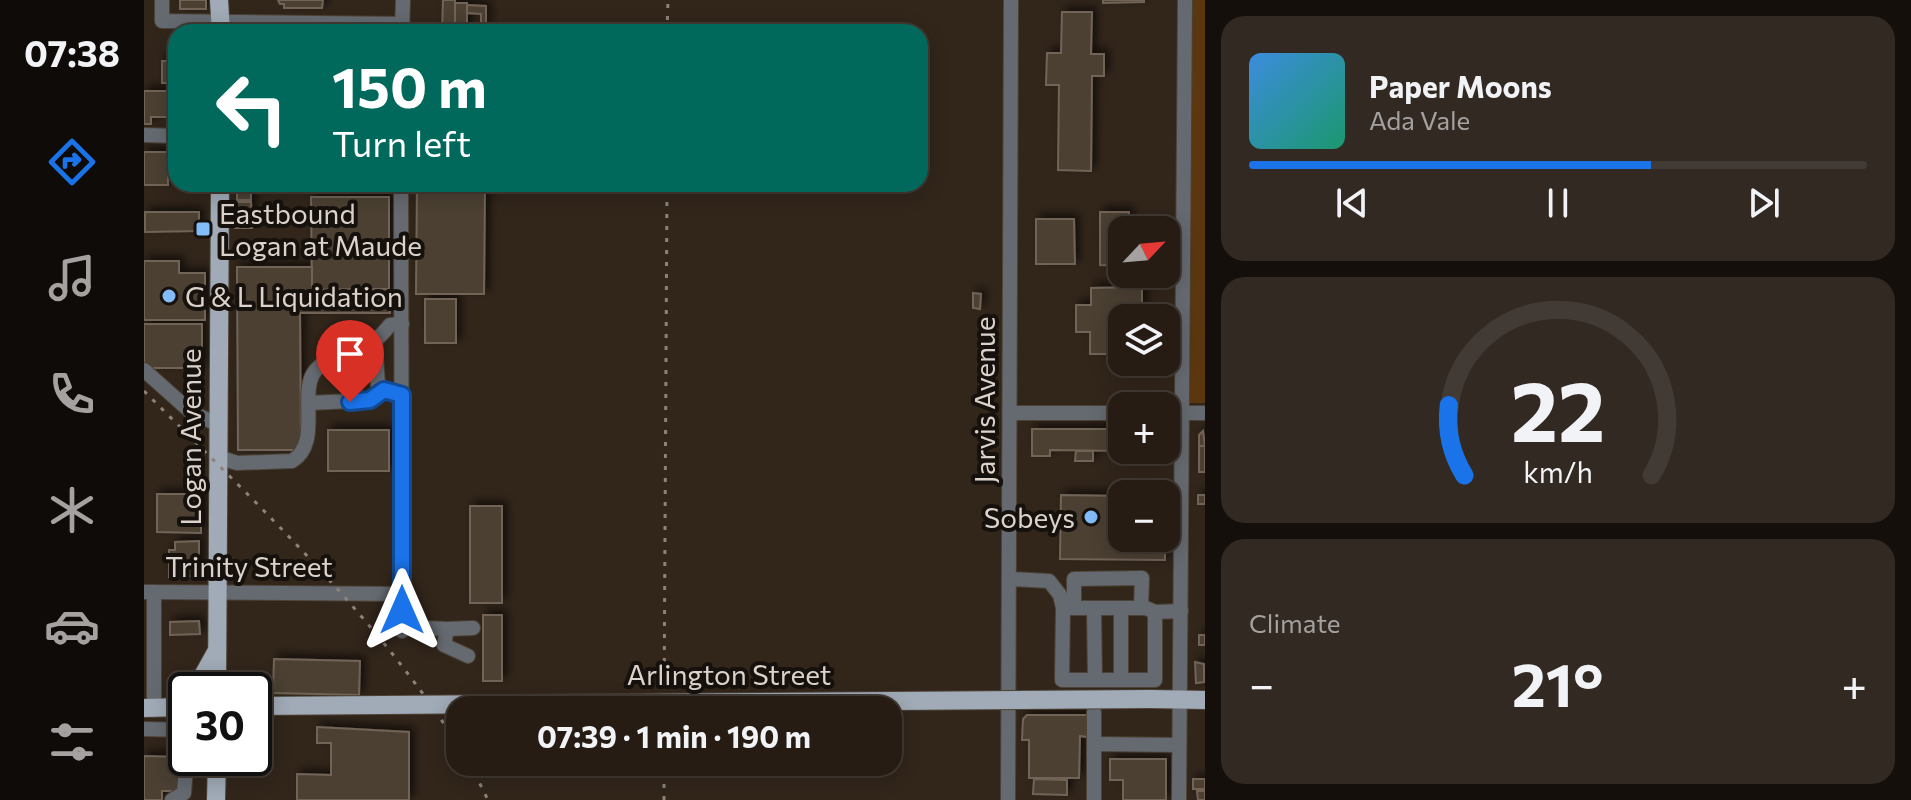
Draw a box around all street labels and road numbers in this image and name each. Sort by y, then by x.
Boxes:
street label: Jarvis Avenue [967,317,1001,483]
street label: Logan Avenue [173,348,207,526]
street label: Trinity Street [165,549,333,583]
street label: Arlington Street [627,657,831,691]

